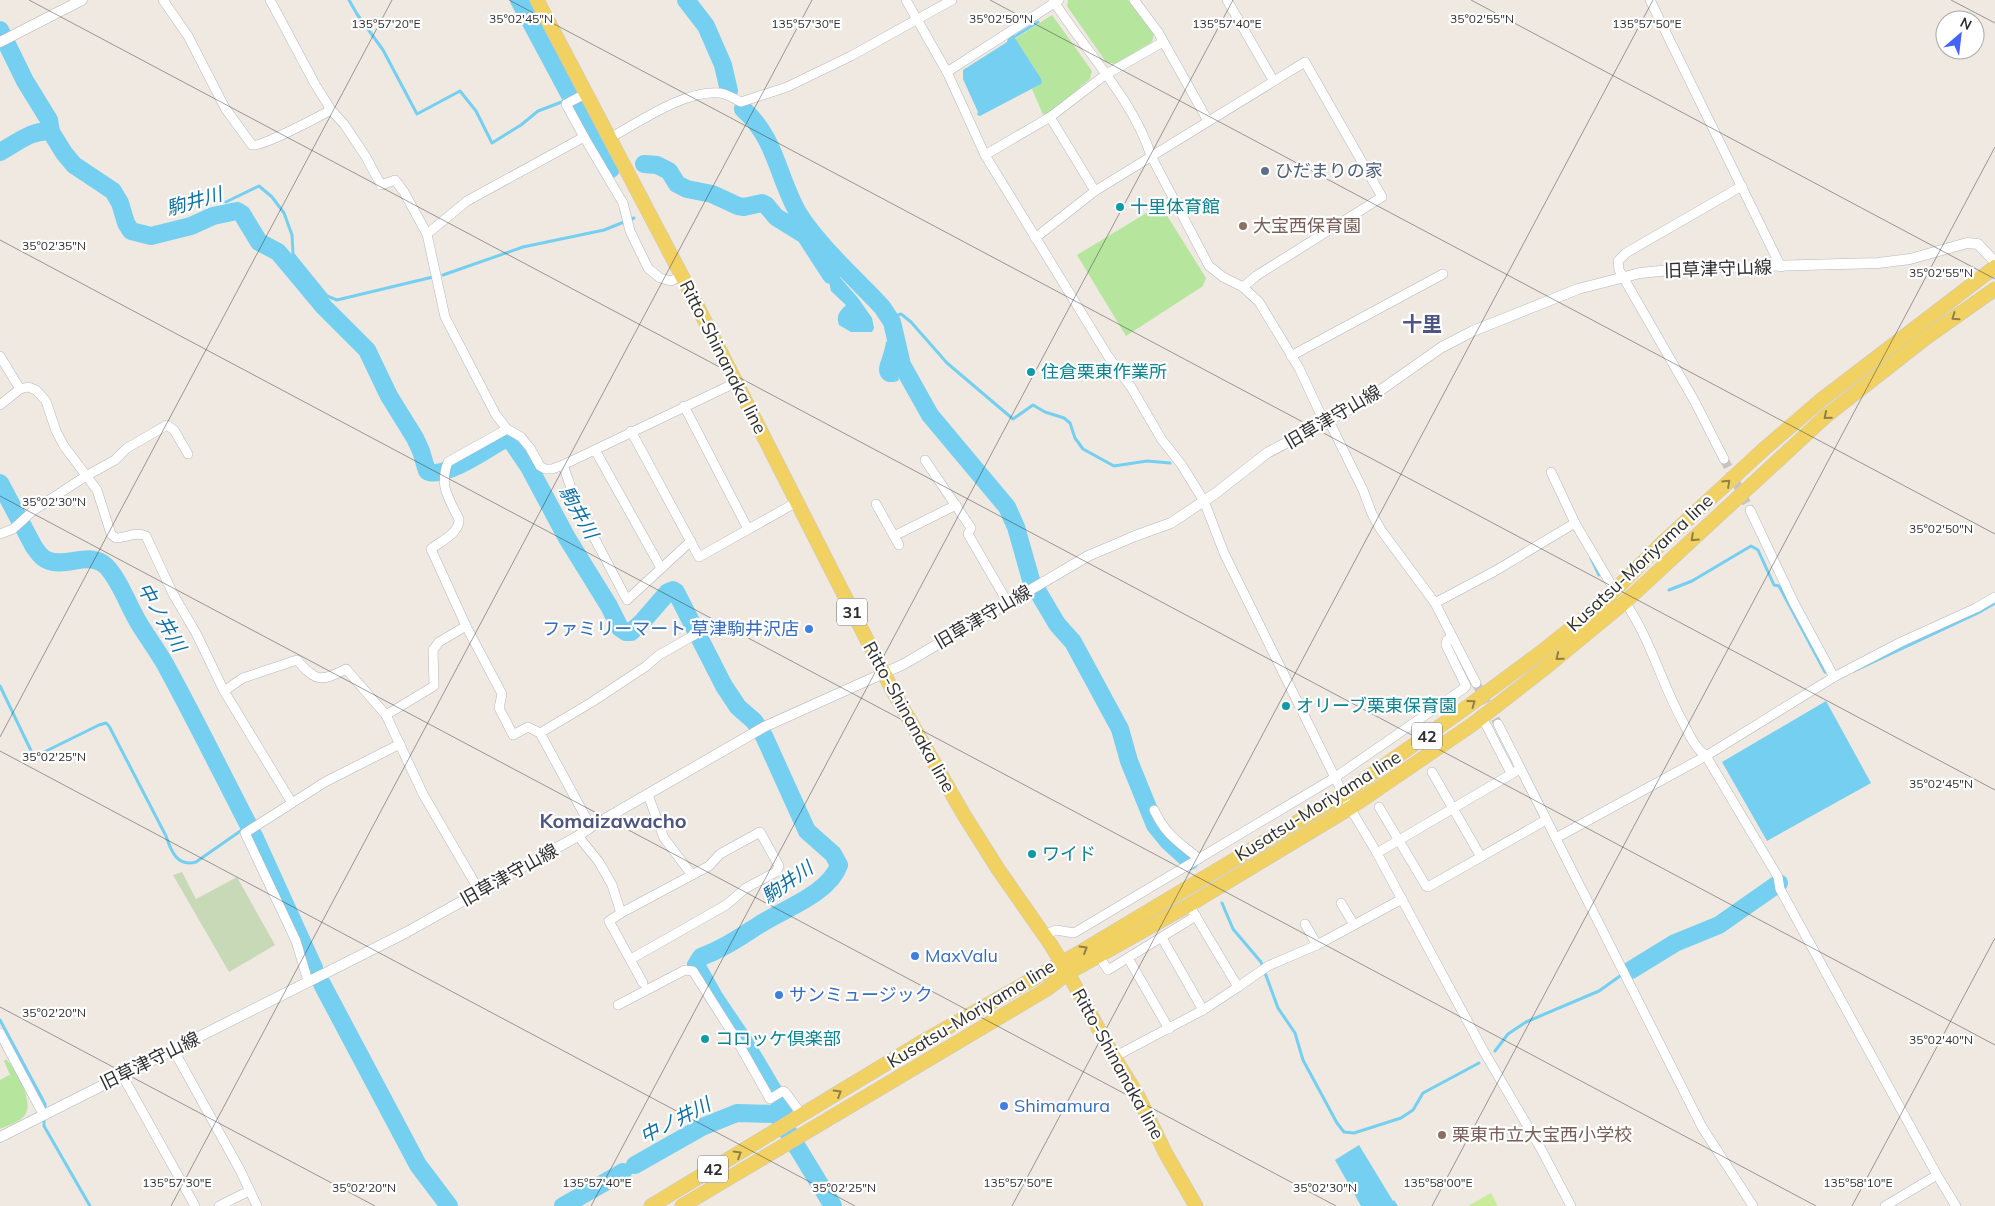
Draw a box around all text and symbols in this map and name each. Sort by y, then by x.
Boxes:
north arrow [1935,10,1985,60]
text: 35°02'45"N [489,11,553,26]
text: 35°02'50"N [969,11,1033,26]
text: 35°02'55"N [1450,11,1514,26]
text: N [1957,13,1975,34]
text: 135°57'20"E [351,16,421,31]
text: 135°57'30"E [771,16,841,31]
text: 135°57'40"E [1192,16,1262,31]
text: 135°57'50"E [1612,16,1682,31]
place label: ひだまりの家 [1275,159,1383,182]
marker: ひだまりの家 [1259,165,1271,177]
water label: 駒井川 [163,181,227,220]
place label: 十里体育館 [1130,195,1220,218]
marker: 十里体育館 [1114,201,1126,213]
place label: 大宝西保育園 [1253,214,1361,237]
marker: 大宝西保育園 [1237,220,1249,232]
text: 35°02'35"N [22,238,86,253]
street label: 旧草津守山線 [1664,255,1772,282]
text: 35°02'55"N [1909,265,1973,280]
street label: Ritto-Shinanaka line [675,276,772,437]
district label: 十里 [1402,311,1442,336]
one-way arrow [1951,311,1961,320]
place label: 住倉栗東作業所 [1041,360,1167,383]
marker: 住倉栗東作業所 [1025,366,1037,378]
street label: 旧草津守山線 [1280,380,1385,454]
one-way arrow [1823,411,1832,420]
one-way arrow [1722,480,1731,489]
water label: 駒井川 [554,481,605,544]
street label: Kusatsu-Moriyama line [1562,489,1718,636]
text: 35°02'30"N [22,494,86,509]
text: 35°02'50"N [1909,521,1973,536]
one-way arrow [1691,532,1700,541]
water label: 中ノ井川 [133,578,192,658]
street label: 旧草津守山線 [930,580,1035,654]
road number: 31 [837,598,867,626]
place label: ファミリーマート 草津駒井沢店 [542,617,799,640]
marker: ファミリーマート 草津駒井沢店 [803,623,815,635]
street label: Ritto-Shinanaka line [858,637,961,796]
one-way arrow [1556,652,1565,660]
place label: オリーブ栗東保育園 [1296,694,1457,717]
marker: オリーブ栗東保育園 [1280,700,1292,712]
one-way arrow [1466,700,1476,709]
road number: 42 [1412,722,1442,749]
street label: Kusatsu-Moriyama line [1230,745,1405,866]
text: 35°02'25"N [22,749,86,764]
text: 35°02'45"N [1909,776,1973,791]
district label: Komaizawacho [539,808,687,833]
street label: 旧草津守山線 [456,838,562,911]
place label: ワイド [1042,842,1096,865]
marker: ワイド [1026,848,1038,860]
water label: 駒井川 [757,855,819,908]
place label: MaxValu [925,944,998,967]
one-way arrow [1079,946,1088,956]
marker: MaxValu [909,950,921,962]
street label: Kusatsu-Moriyama line [883,954,1059,1073]
place label: サンミュージック [789,983,933,1006]
street label: Ritto-Shinanaka line [1067,984,1170,1143]
marker: サンミュージック [773,989,785,1001]
text: 35°02'20"N [22,1005,86,1020]
street label: 旧草津守山線 [96,1027,203,1095]
place label: コロッケ倶楽部 [715,1027,841,1050]
text: 35°02'40"N [1909,1032,1973,1047]
marker: コロッケ倶楽部 [699,1033,711,1045]
one-way arrow [833,1090,842,1100]
water label: 中ノ井川 [636,1091,716,1148]
place label: Shimamura [1014,1094,1110,1117]
marker: Shimamura [998,1100,1010,1112]
place label: 栗東市立大宝西小学校 [1452,1123,1632,1146]
marker: 栗東市立大宝西小学校 [1436,1129,1448,1141]
one-way arrow [733,1150,742,1160]
road number: 42 [698,1156,728,1182]
text: 135°57'30"E [142,1175,212,1190]
text: 135°57'40"E [562,1175,632,1190]
text: 135°57'50"E [983,1175,1053,1190]
text: 135°58'00"E [1403,1175,1473,1190]
text: 135°58'10"E [1823,1175,1893,1190]
text: 35°02'20"N [332,1180,396,1195]
text: 35°02'25"N [812,1180,876,1195]
text: 35°02'30"N [1293,1180,1357,1195]

